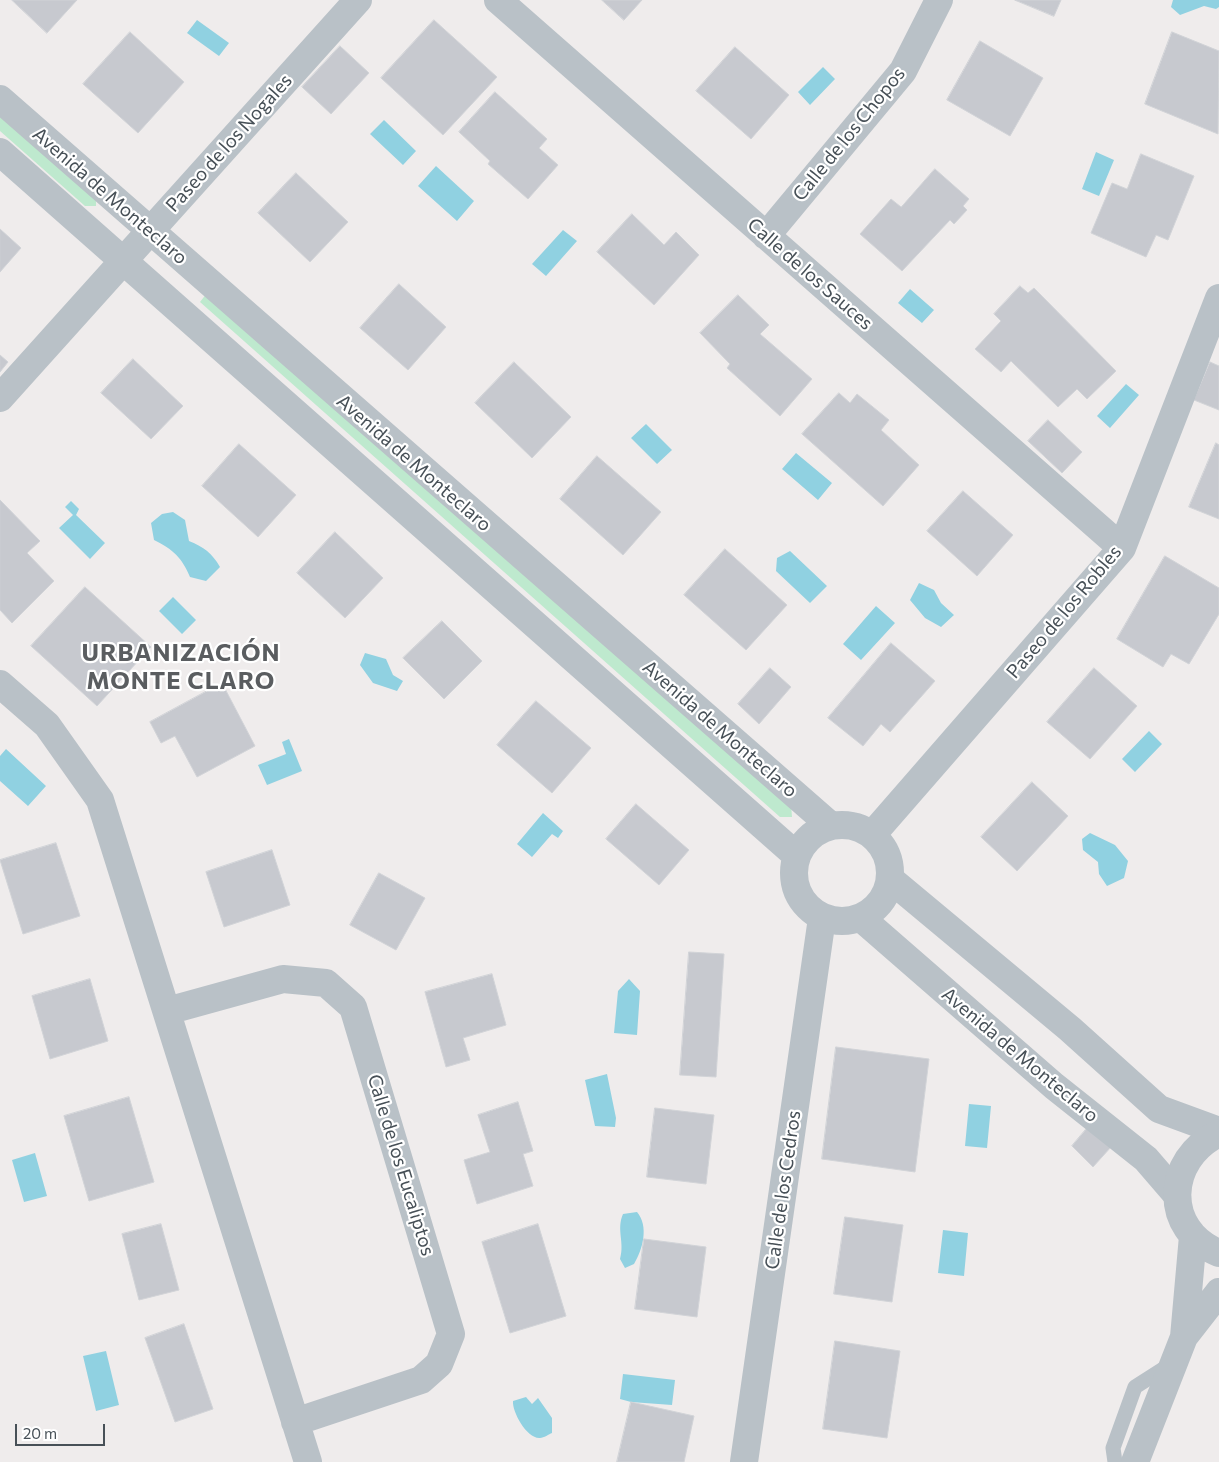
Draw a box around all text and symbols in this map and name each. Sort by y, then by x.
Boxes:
street label: Calle de los Chopos [788,63,910,205]
street label: Paseo de los Nogales [161,69,297,217]
street label: Avenida de Monteclaro [28,123,192,269]
street label: Calle de los Sauces [743,213,877,335]
street label: Avenida de Monteclaro [332,390,496,536]
street label: Paseo de los Robles [1002,541,1126,683]
district label: URBANIZACIÓN MONTE CLARO [80,639,282,695]
street label: Avenida de Monteclaro [638,656,802,802]
street label: Avenida de Monteclaro [937,983,1103,1127]
street label: Calle de los Eucaliptos [363,1071,439,1259]
street label: Calle de los Cedros [761,1109,805,1271]
scale bar [18,1414,108,1446]
text: 20 m [23,1424,57,1442]

